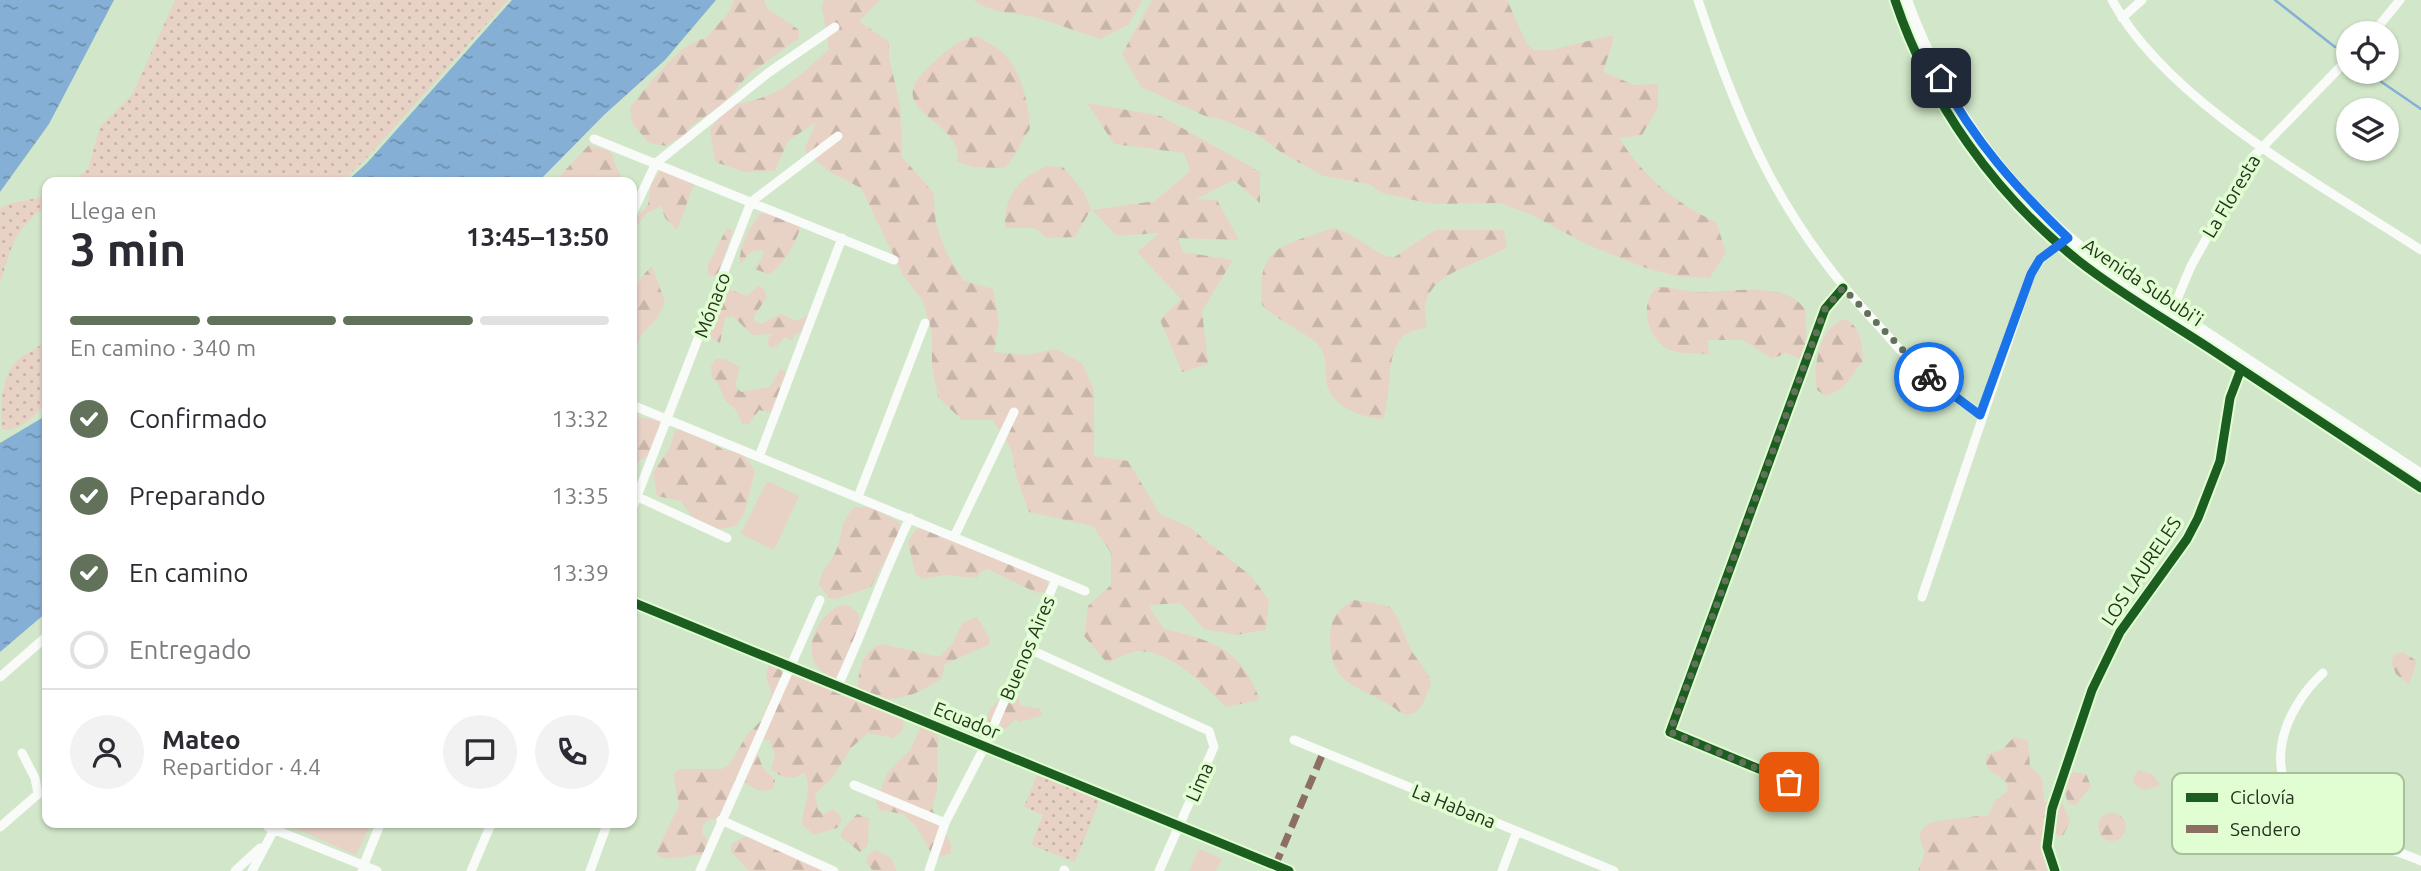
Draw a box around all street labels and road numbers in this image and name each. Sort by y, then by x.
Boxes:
street label: La Floresta [2198,150,2264,242]
street label: Avenida Sububi'i [2079,234,2207,330]
street label: Mónaco [690,269,734,341]
street label: LOS LAURELES [2097,512,2185,630]
street label: Buenos Aires [995,593,1059,703]
street label: Ecuador [931,697,1003,743]
street label: Lima [1181,759,1217,805]
street label: La Habana [1409,779,1499,833]

